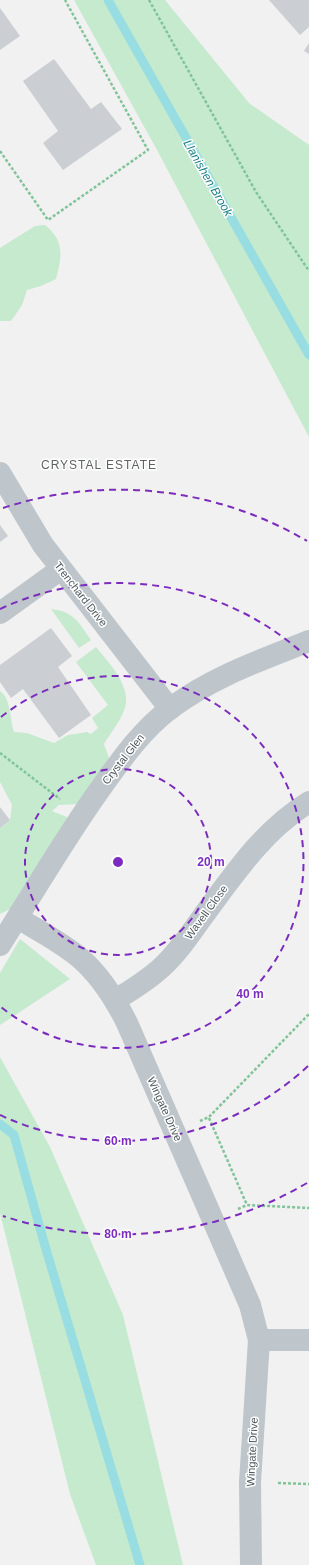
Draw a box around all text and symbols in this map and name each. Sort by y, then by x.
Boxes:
water label: Llanishen Brook [180,137,236,220]
district label: CRYSTAL ESTATE [41,458,157,472]
street label: Trenchard Drive [52,559,110,629]
street label: Crystal Glen [100,731,146,787]
centre of rings [111,855,125,869]
text: 20 m [197,855,225,869]
street label: Wavell Close [182,883,230,941]
text: 40 m [236,987,264,1001]
street label: Wingate Drive [145,1075,185,1143]
text: 60 m [104,1134,132,1148]
text: 80 m [104,1227,132,1241]
street label: Wingate Drive [244,1417,260,1487]

